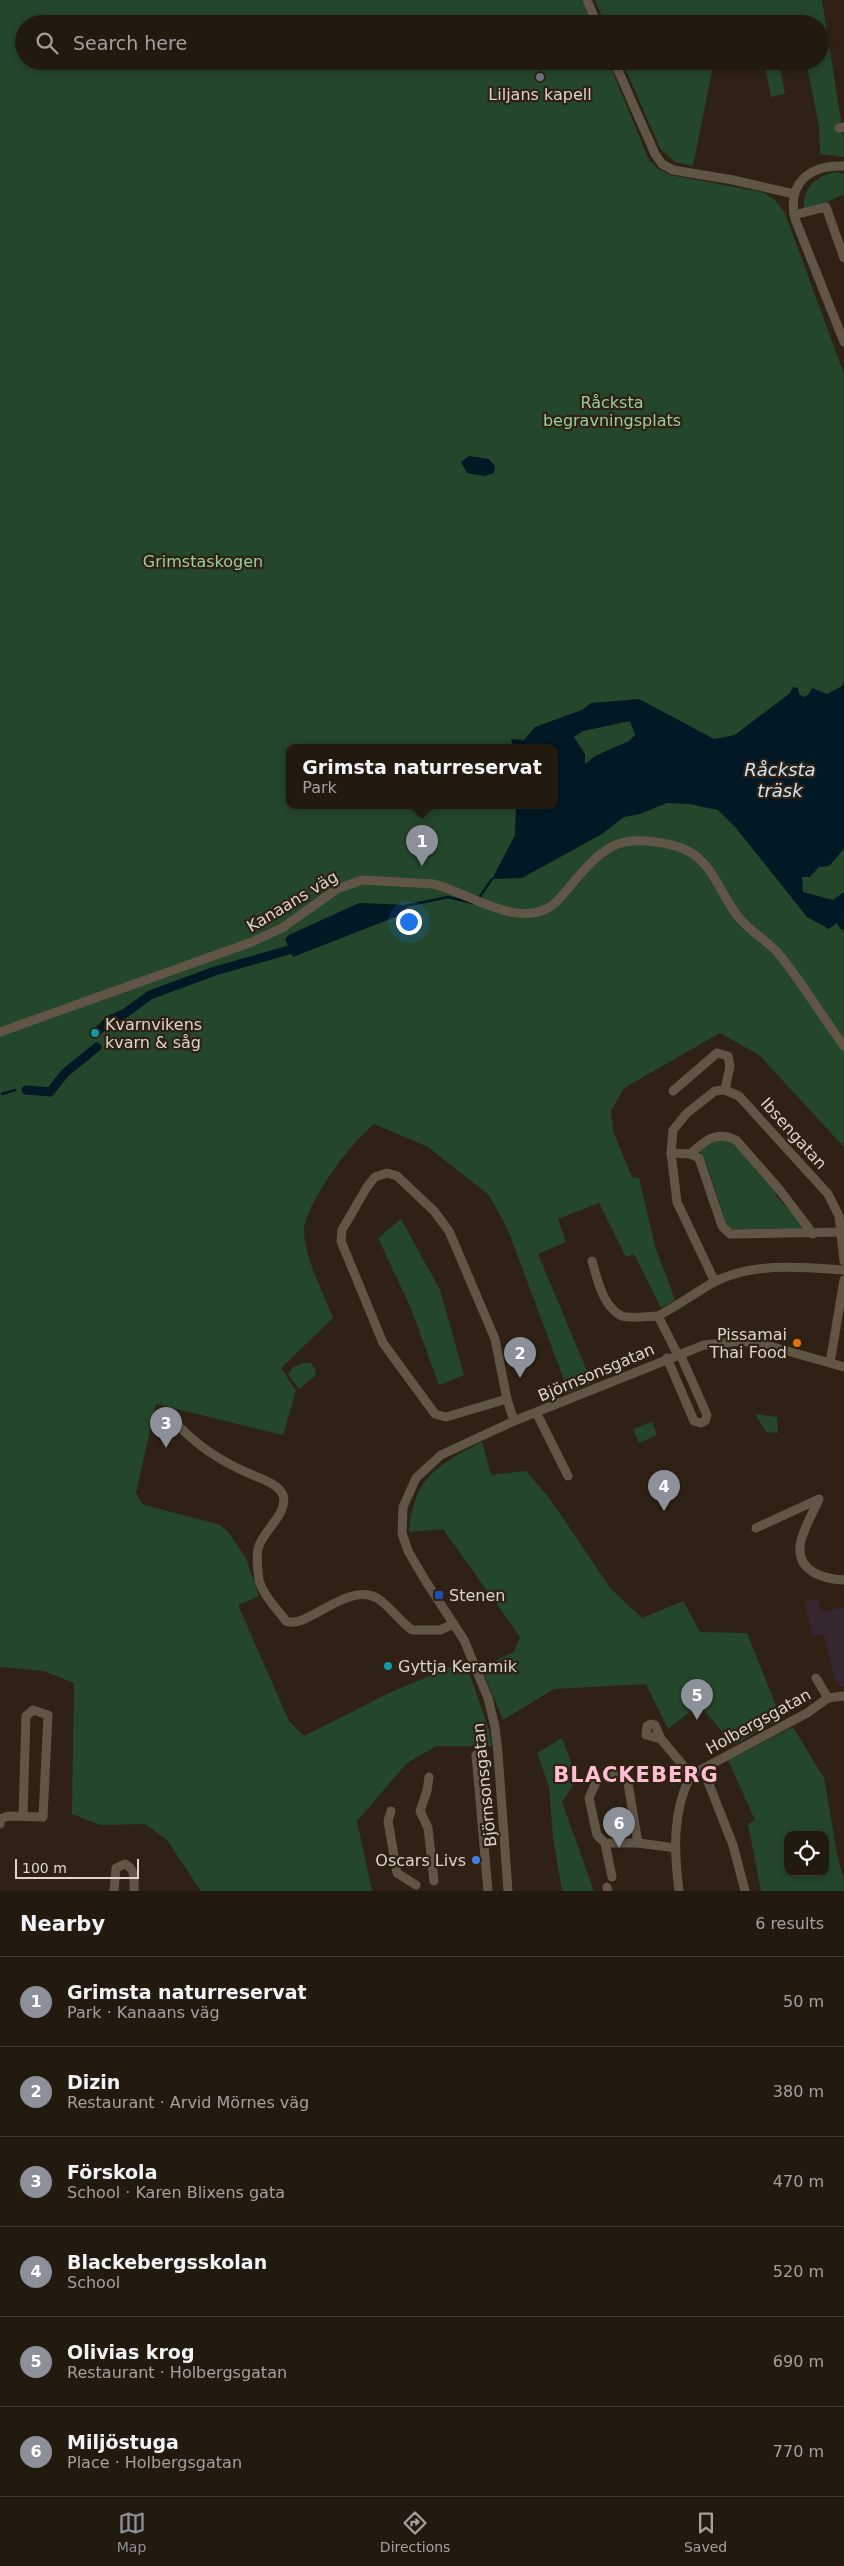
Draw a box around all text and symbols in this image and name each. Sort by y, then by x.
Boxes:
search box [15,15,829,70]
icon: search [33,29,61,57]
text: Search here [73,32,187,54]
marker: Liljans kapell [534,71,546,83]
place label: Liljans kapell [488,85,592,104]
park label: Råcksta begravningsplats [543,393,681,430]
park label: Grimstaskogen [143,552,263,571]
popup [286,744,558,809]
text: Grimsta naturreservat [302,756,542,778]
water label: Råcksta träsk [744,759,816,801]
text: Park [302,778,337,797]
pin: 1 [406,825,438,866]
street label: Kanaans väg [243,867,341,936]
your location [396,909,422,935]
place label: Kvarnvikens kvarn & såg [105,1015,202,1052]
marker: Kvarnvikens kvarn & såg [89,1027,101,1039]
street label: Ibsengatan [757,1094,831,1173]
place label: Pissamai Thai Food [708,1325,787,1362]
pin: 2 [504,1337,536,1378]
marker: Pissamai Thai Food [791,1337,803,1349]
street label: Björnsonsgatan [535,1339,657,1406]
pin: 3 [150,1407,182,1448]
pin: 4 [648,1470,680,1511]
place label: Stenen [449,1586,505,1605]
marker: Stenen [433,1589,445,1601]
place label: Gyttja Keramik [398,1657,518,1676]
marker: Gyttja Keramik [382,1660,394,1672]
pin: 5 [681,1679,713,1720]
street label: Holbergsgatan [702,1685,814,1758]
street label: Björnsonsgatan [469,1722,500,1848]
district label: BLACKEBERG [553,1763,719,1787]
pin: 6 [603,1807,635,1848]
map controls [784,1831,829,1876]
button: locate [784,1831,829,1876]
place label: Oscars Livs [375,1851,466,1870]
marker: Oscars Livs [470,1854,482,1866]
scale bar [15,1856,139,1879]
text: 100 m [22,1860,67,1876]
text: Nearby [20,1912,105,1936]
text: 6 results [755,1914,824,1933]
text: Grimsta naturreservat [67,1981,307,2003]
text: 1 [30,1992,42,2011]
text: 50 m [783,1992,824,2011]
text: Park · Kanaans väg [67,2003,220,2022]
text: Dizin [67,2071,120,2093]
text: 2 [30,2082,42,2101]
text: 380 m [773,2082,824,2101]
text: Restaurant · Arvid Mörnes väg [67,2093,309,2112]
text: Förskola [67,2161,157,2183]
text: 3 [30,2172,42,2191]
text: 470 m [773,2172,824,2191]
text: School · Karen Blixens gata [67,2183,285,2202]
text: Blackebergsskolan [67,2251,267,2273]
text: 4 [30,2262,42,2281]
text: 520 m [773,2262,824,2281]
text: School [67,2273,120,2292]
text: Olivias krog [67,2341,194,2363]
text: 5 [30,2352,42,2371]
text: 690 m [773,2352,824,2371]
text: Restaurant · Holbergsgatan [67,2363,287,2382]
text: Miljöstuga [67,2431,179,2453]
text: 6 [30,2442,42,2461]
text: 770 m [773,2442,824,2461]
text: Place · Holbergsgatan [67,2453,242,2472]
tab: Map [117,2509,146,2555]
tab: Directions [380,2509,450,2555]
tab: Saved [684,2509,727,2555]

